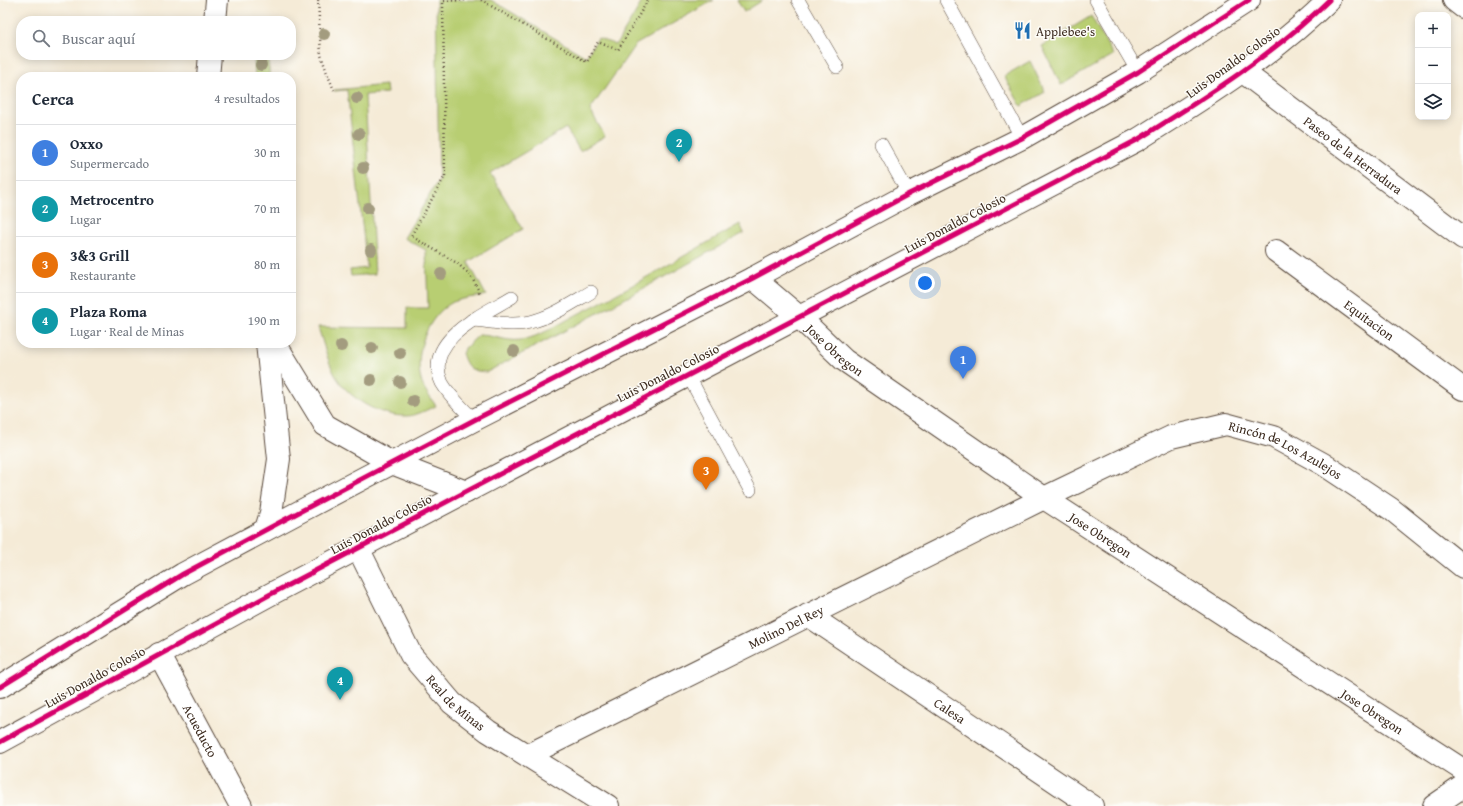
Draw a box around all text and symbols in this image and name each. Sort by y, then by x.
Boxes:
map controls [1415,12,1451,120]
button: + [1415,12,1451,48]
search box [16,16,296,60]
restaurant icon: Applebee's [1013,21,1033,41]
street label: Luis Donaldo Colosio [1182,21,1284,103]
place label: Applebee's [1036,22,1095,41]
icon: search [30,27,52,49]
text: Buscar aquí [62,28,135,49]
button: − [1415,48,1451,84]
button: layers [1415,84,1451,120]
text: Cerca [32,86,74,111]
text: 4 resultados [214,89,280,108]
street label: Paseo de la Herradura [1300,112,1407,199]
pin: 2 [666,129,692,162]
text: Oxxo [70,133,103,154]
text: 1 [42,143,48,162]
text: 30 m [254,143,280,162]
text: Supermercado [70,154,149,173]
street label: Luis Donaldo Colosio [901,188,1009,258]
text: Metrocentro [70,189,154,210]
text: 2 [42,199,48,218]
text: 70 m [254,199,280,218]
text: Lugar [70,210,101,229]
text: 3&3 Grill [70,245,129,266]
text: 3 [42,255,48,274]
text: 80 m [254,255,280,274]
text: Restaurante [70,266,136,285]
your location [915,273,935,293]
street label: Equitacion [1340,295,1399,345]
text: Plaza Roma [70,301,147,322]
text: 4 [42,311,48,330]
text: 190 m [248,311,280,330]
street label: Jose Obregon [800,318,868,381]
text: Lugar · Real de Minas [70,322,184,341]
street label: Luis Donaldo Colosio [614,339,723,407]
pin: 1 [950,346,976,379]
street label: Rincón de Los Azulejos [1227,416,1346,484]
pin: 3 [693,457,719,490]
street label: Luis Donaldo Colosio [327,489,435,559]
street label: Jose Obregon [1064,506,1136,562]
street label: Molino Del Rey [745,600,827,653]
street label: Luis Donaldo Colosio [41,641,149,713]
pin: 4 [327,667,353,700]
street label: Real de Minas [422,670,489,735]
street label: Jose Obregon [1336,683,1408,739]
street label: Calesa [930,693,970,728]
street label: Acueducto [178,701,223,761]

